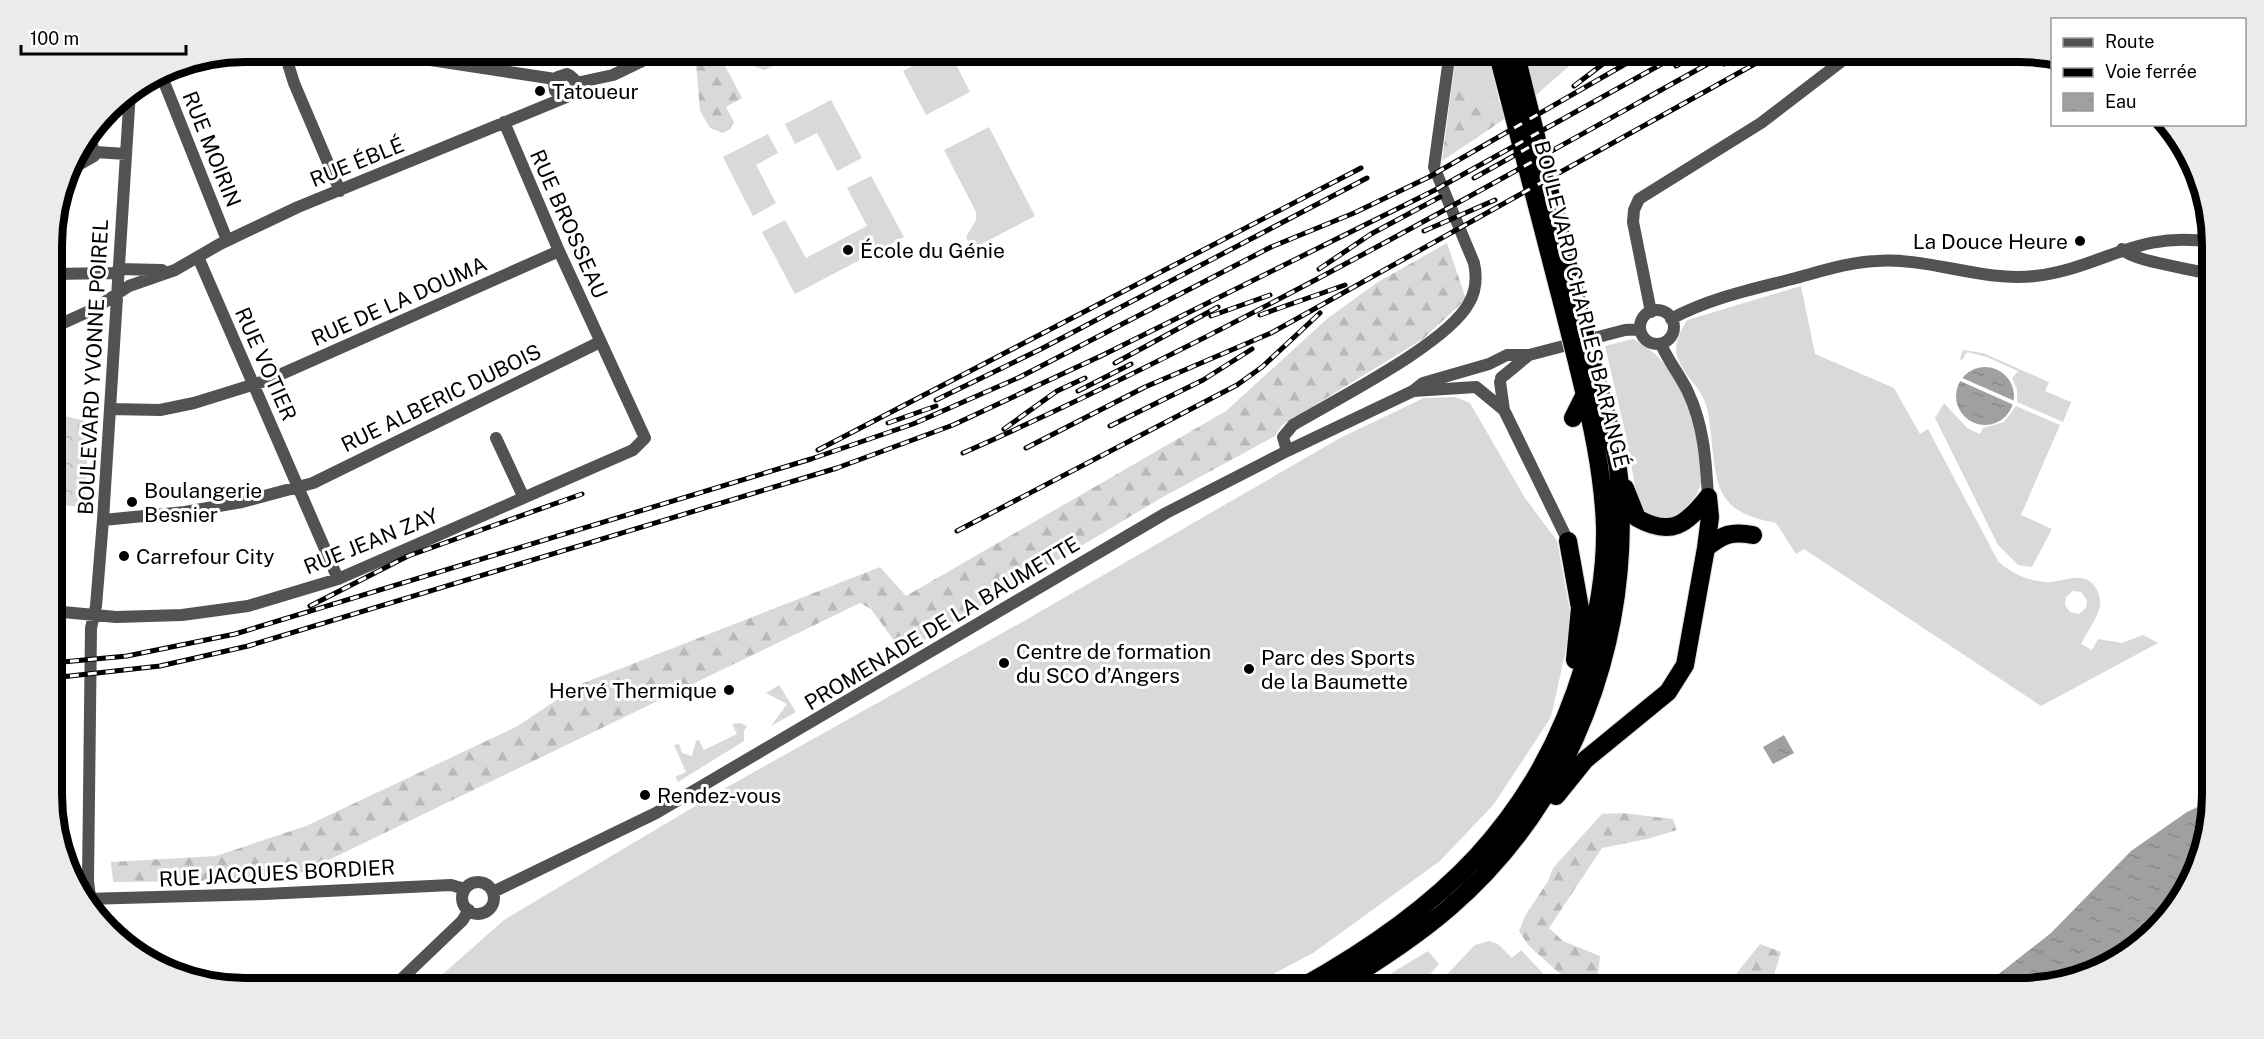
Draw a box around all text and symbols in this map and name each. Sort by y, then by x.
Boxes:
scale bar [21,18,186,56]
legend [2051,18,2246,126]
text: 100 m [30,28,79,49]
text: Route [2105,31,2154,52]
text: Voie ferrée [2105,61,2197,82]
place label: Tatoueur [552,79,639,104]
marker: Tatoueur [533,84,547,98]
street label: RUE MOIRIN [177,87,247,211]
text: Eau [2105,91,2136,112]
street label: RUE ÉBLÉ [306,132,408,192]
street label: BOULEVARD CHARLES BARANGÉ [1529,138,1635,470]
street label: RUE BROSSEAU [525,146,613,302]
street label: BOULEVARD YVONNE POIREL [73,218,113,516]
place label: La Douce Heure [1913,229,2068,254]
marker: La Douce Heure [2073,234,2087,248]
place label: École du Génie [860,238,1005,263]
marker: École du Génie [841,243,855,257]
street label: RUE DE LA DOUMA [307,251,491,351]
street label: RUE VOTIER [230,303,302,425]
street label: RUE ALBERIC DUBOIS [337,339,545,457]
place label: Boulangerie Besnier [144,478,262,527]
marker: Boulangerie Besnier [125,495,139,509]
street label: RUE JEAN ZAY [300,503,442,579]
street label: PROMENADE DE LA BAUMETTE [800,531,1084,715]
place label: Carrefour City [136,544,274,569]
marker: Carrefour City [117,549,131,563]
place label: Centre de formation du SCO d’Angers [1016,639,1211,688]
place label: Parc des Sports de la Baumette [1261,645,1415,694]
marker: Centre de formation du SCO d’Angers [997,656,1011,670]
marker: Parc des Sports de la Baumette [1242,662,1256,676]
place label: Hervé Thermique [549,678,717,703]
marker: Hervé Thermique [722,683,736,697]
place label: Rendez-vous [657,783,781,808]
marker: Rendez-vous [638,788,652,802]
street label: RUE JACQUES BORDIER [158,854,396,892]

